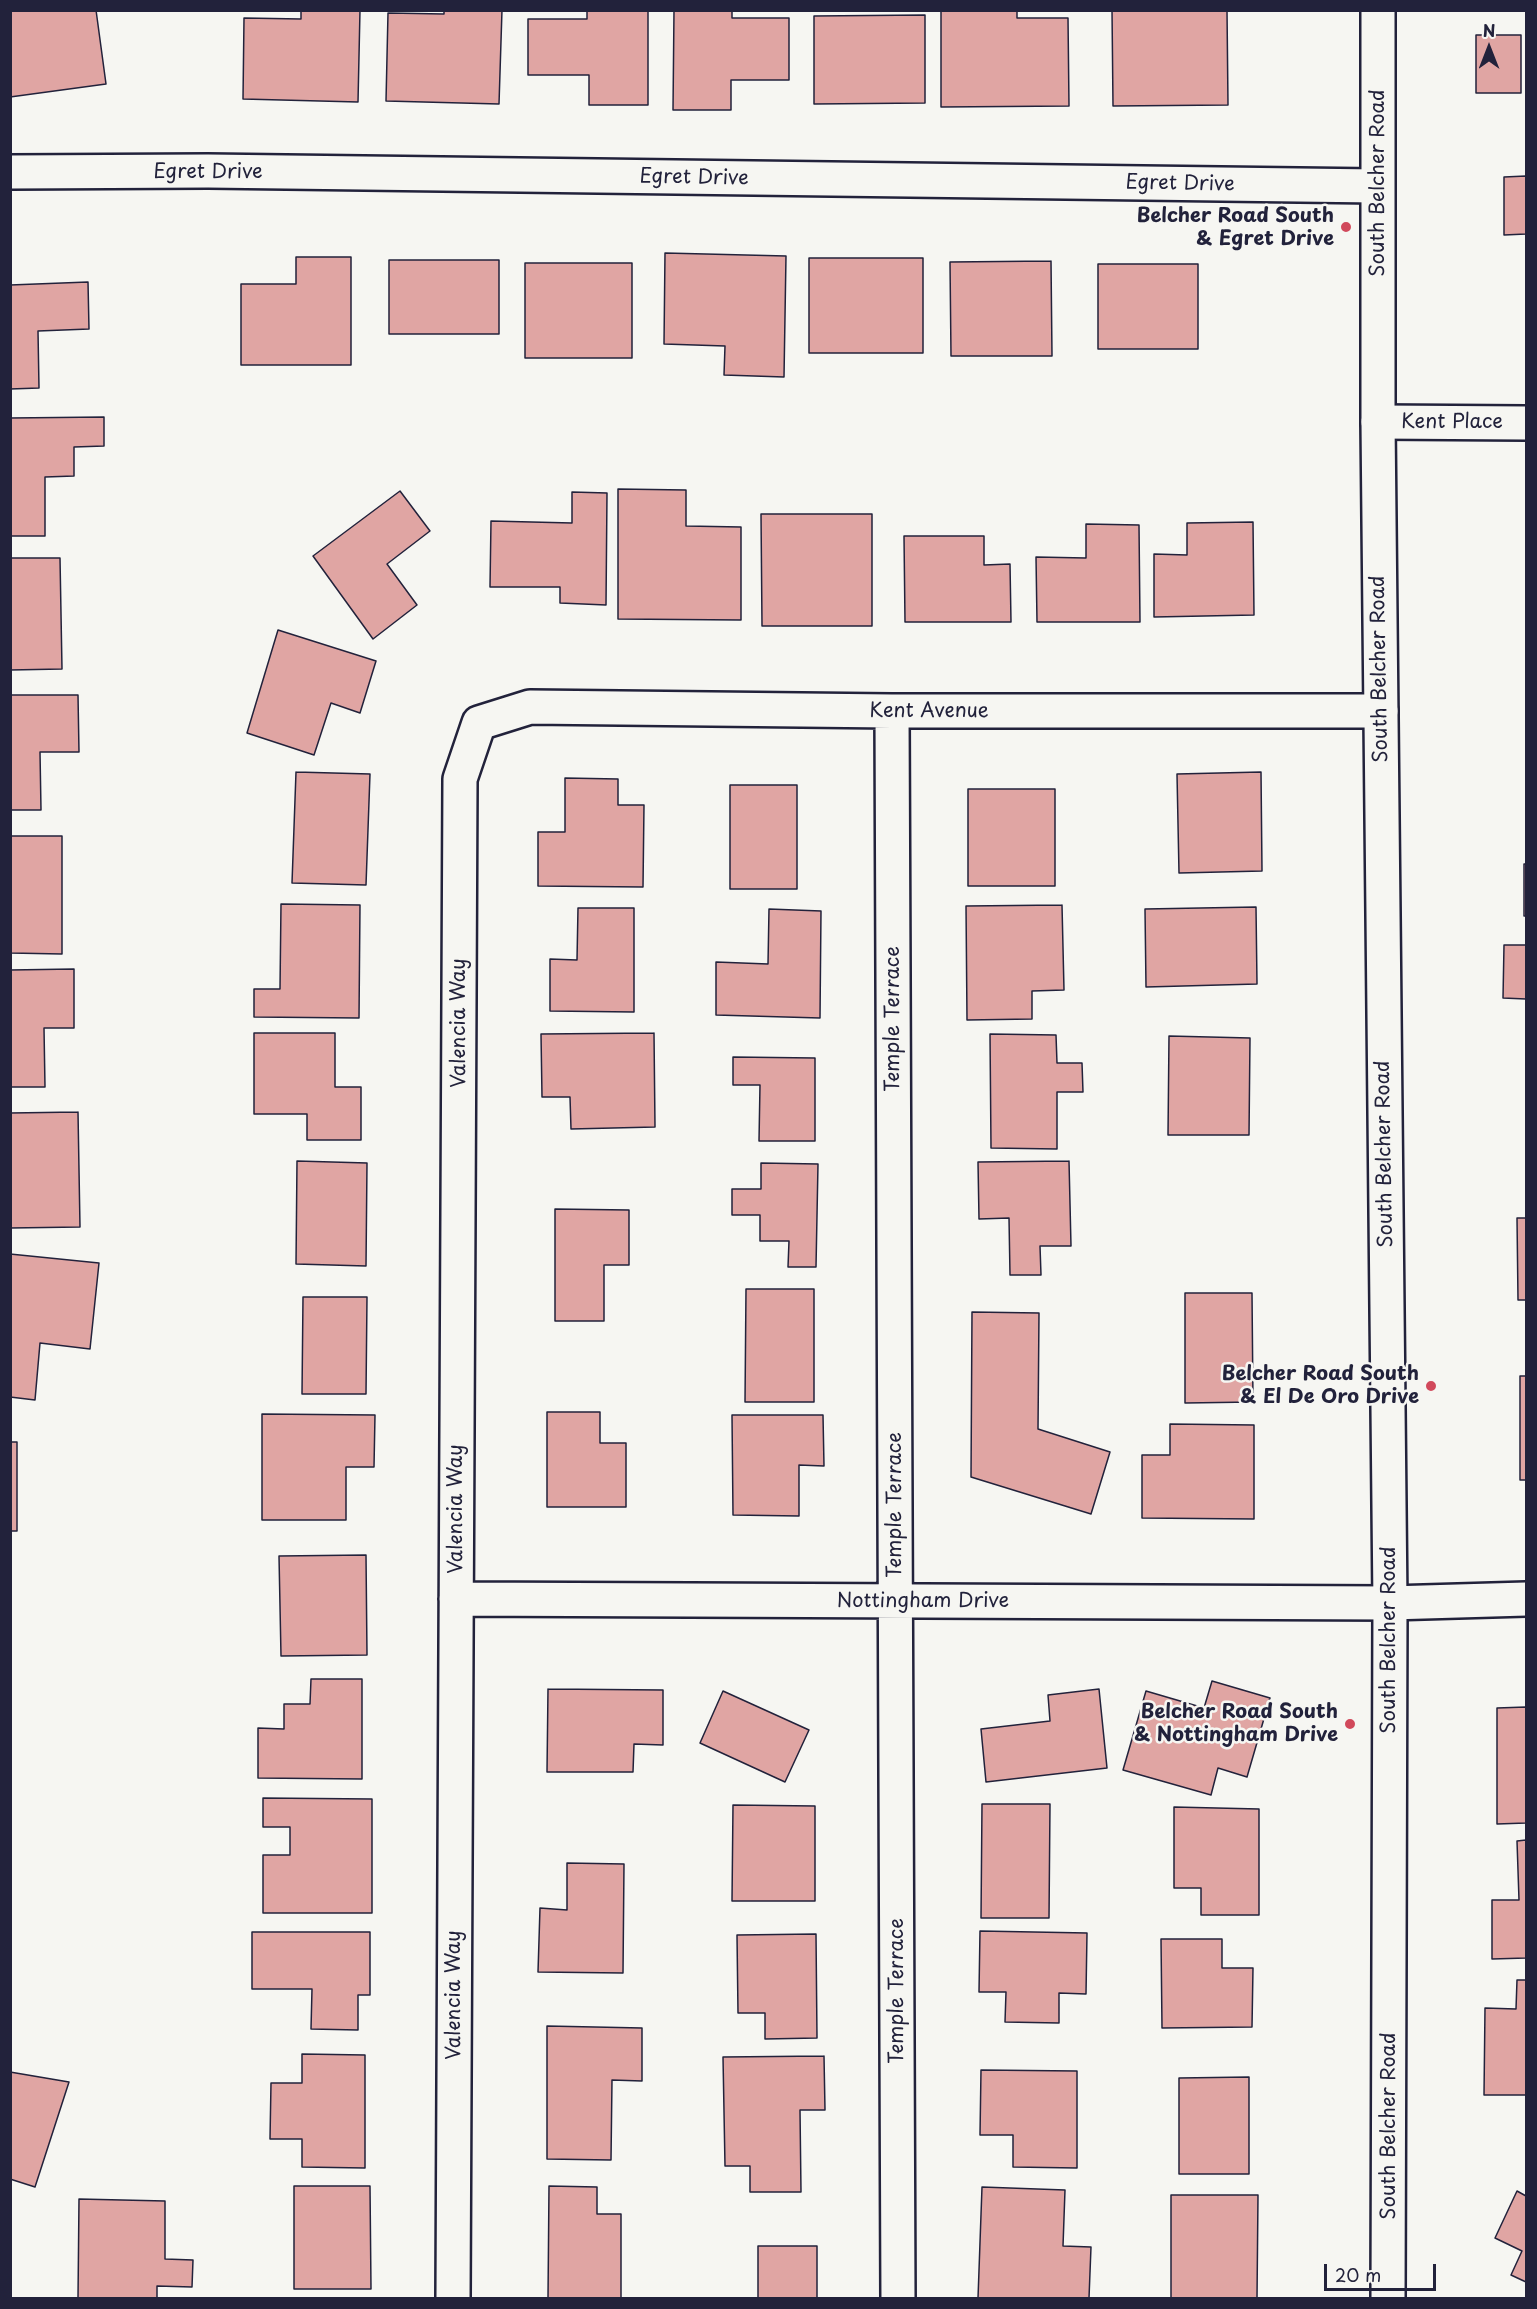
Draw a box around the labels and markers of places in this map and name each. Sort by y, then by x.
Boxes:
place label: Belcher Road South & Egret Drive [1137,204,1334,251]
marker: Belcher Road South & Egret Drive [1339,220,1353,234]
place label: Belcher Road South & El De Oro Drive [1222,1362,1419,1409]
marker: Belcher Road South & El De Oro Drive [1424,1379,1438,1393]
place label: Belcher Road South & Nottingham Drive [1134,1700,1338,1747]
marker: Belcher Road South & Nottingham Drive [1343,1717,1357,1731]

